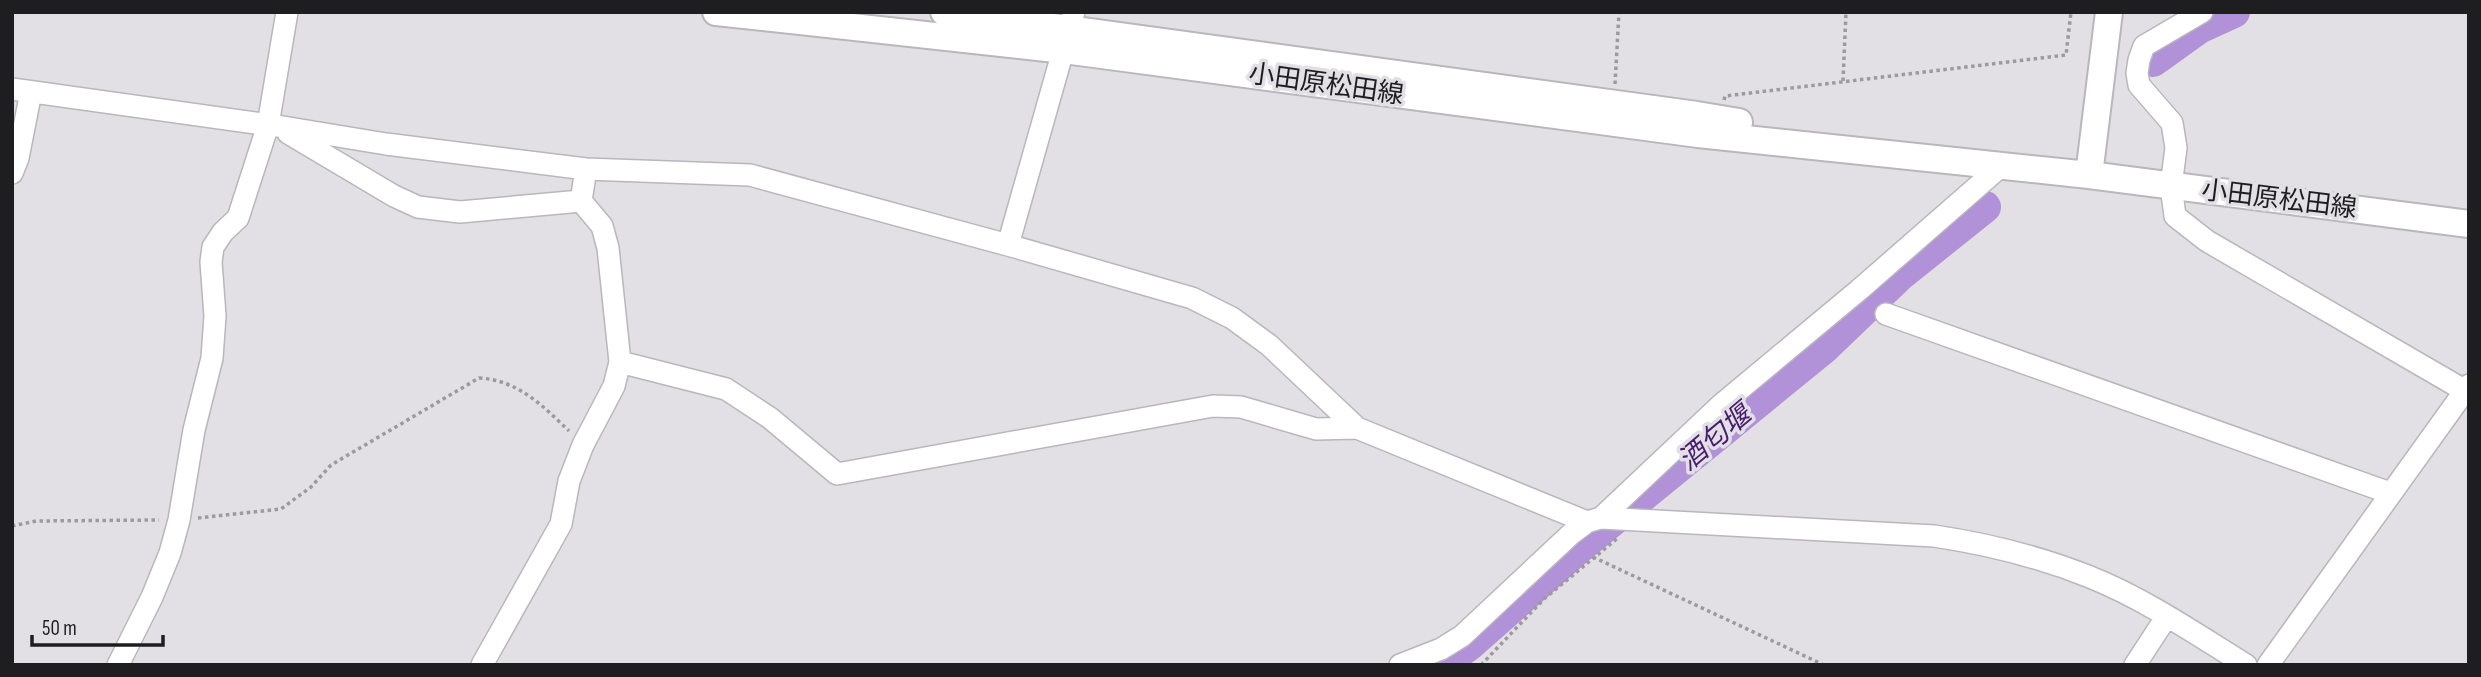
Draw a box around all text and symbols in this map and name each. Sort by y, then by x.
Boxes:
street label: 小田原松田線 [1247,59,1405,111]
street label: 小田原松田線 [2200,175,2358,225]
water label: 酒匂堰 [1672,395,1762,478]
scale bar [32,604,163,648]
text: 50 m [42,616,77,641]

